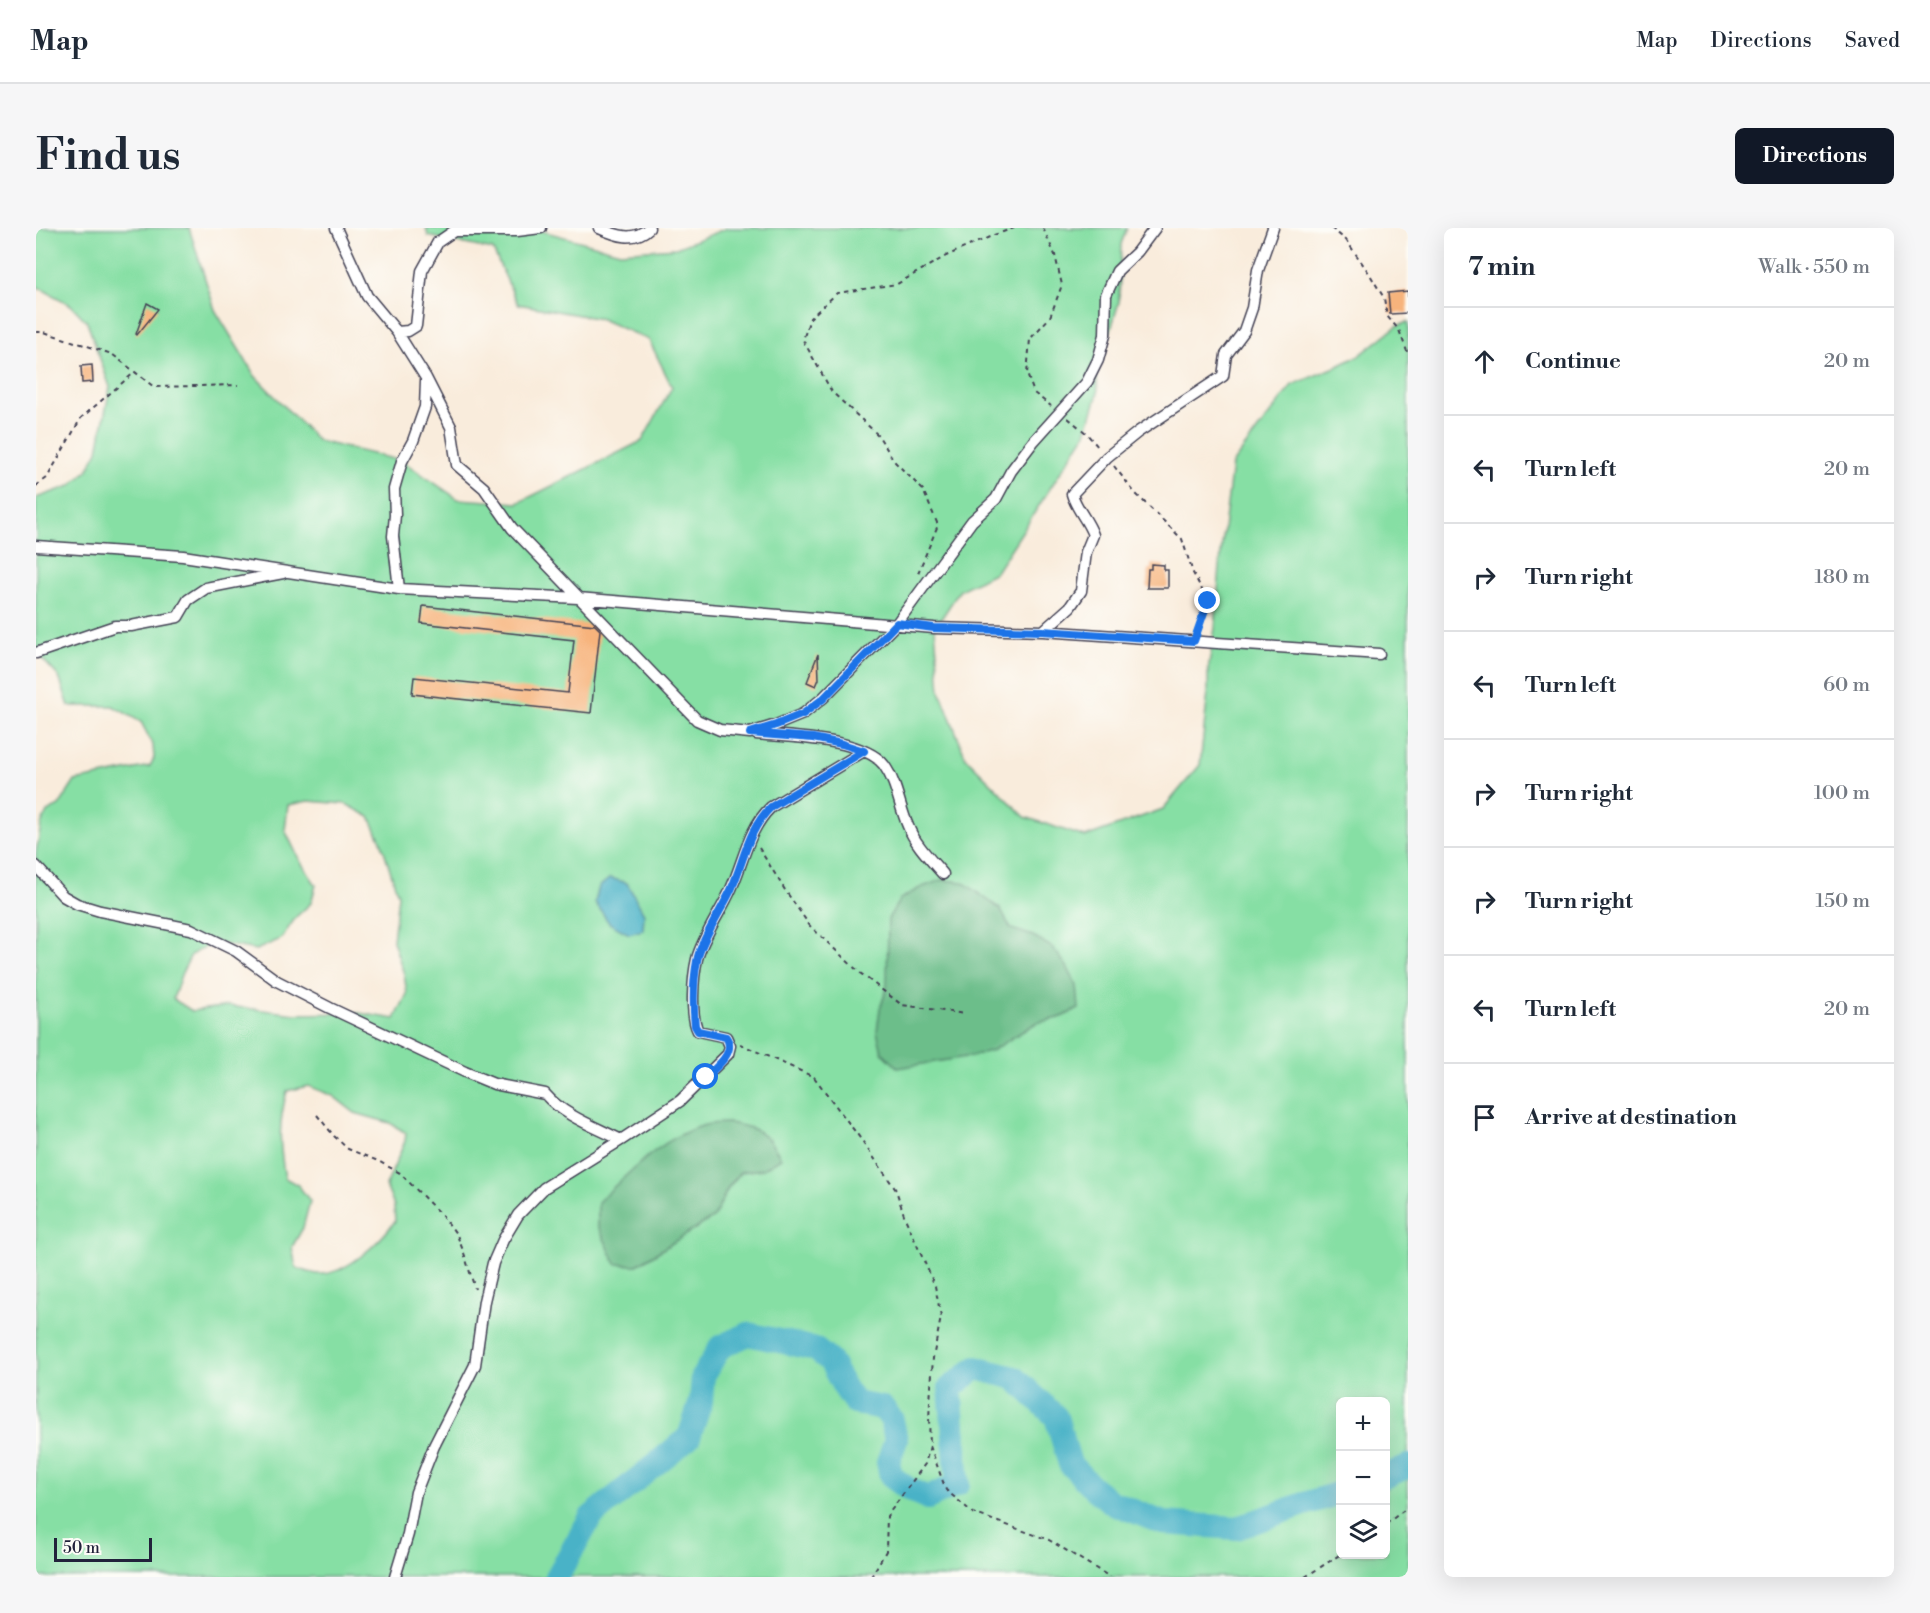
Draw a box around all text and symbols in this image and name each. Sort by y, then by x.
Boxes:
text: Map [30,24,89,59]
text: Map [1636,28,1678,54]
text: Directions [1711,28,1812,54]
text: Saved [1845,28,1900,54]
button: Directions [1735,128,1894,184]
text: Find us [36,130,180,183]
text: 7 min [1468,251,1535,283]
text: Walk · 550 m [1758,255,1870,280]
icon: ahead [1468,345,1501,378]
text: Continue [1525,348,1621,375]
text: 20 m [1824,349,1870,374]
icon: left [1468,453,1501,486]
text: Turn left [1525,456,1616,483]
text: 20 m [1824,457,1870,482]
icon: right [1468,561,1501,594]
text: Turn right [1525,564,1633,591]
text: 180 m [1815,565,1870,590]
route end [1194,587,1220,613]
icon: left [1468,669,1501,702]
text: Turn left [1525,672,1616,699]
text: 60 m [1823,673,1870,698]
icon: right [1468,777,1501,810]
text: Turn right [1525,780,1633,807]
text: 100 m [1814,781,1870,806]
icon: right [1468,885,1501,918]
text: Turn right [1525,888,1633,915]
text: 150 m [1815,889,1870,914]
icon: left [1468,993,1501,1026]
text: Turn left [1525,996,1616,1023]
text: 20 m [1824,997,1870,1022]
route start [692,1063,718,1089]
icon: arrive [1468,1101,1501,1134]
text: Arrive at destination [1525,1104,1737,1131]
map controls [1336,1397,1390,1559]
button: + [1336,1397,1390,1451]
button: − [1336,1451,1390,1505]
button: layers [1336,1505,1390,1559]
scale bar [54,1535,152,1562]
text: 50 m [63,1538,100,1558]

